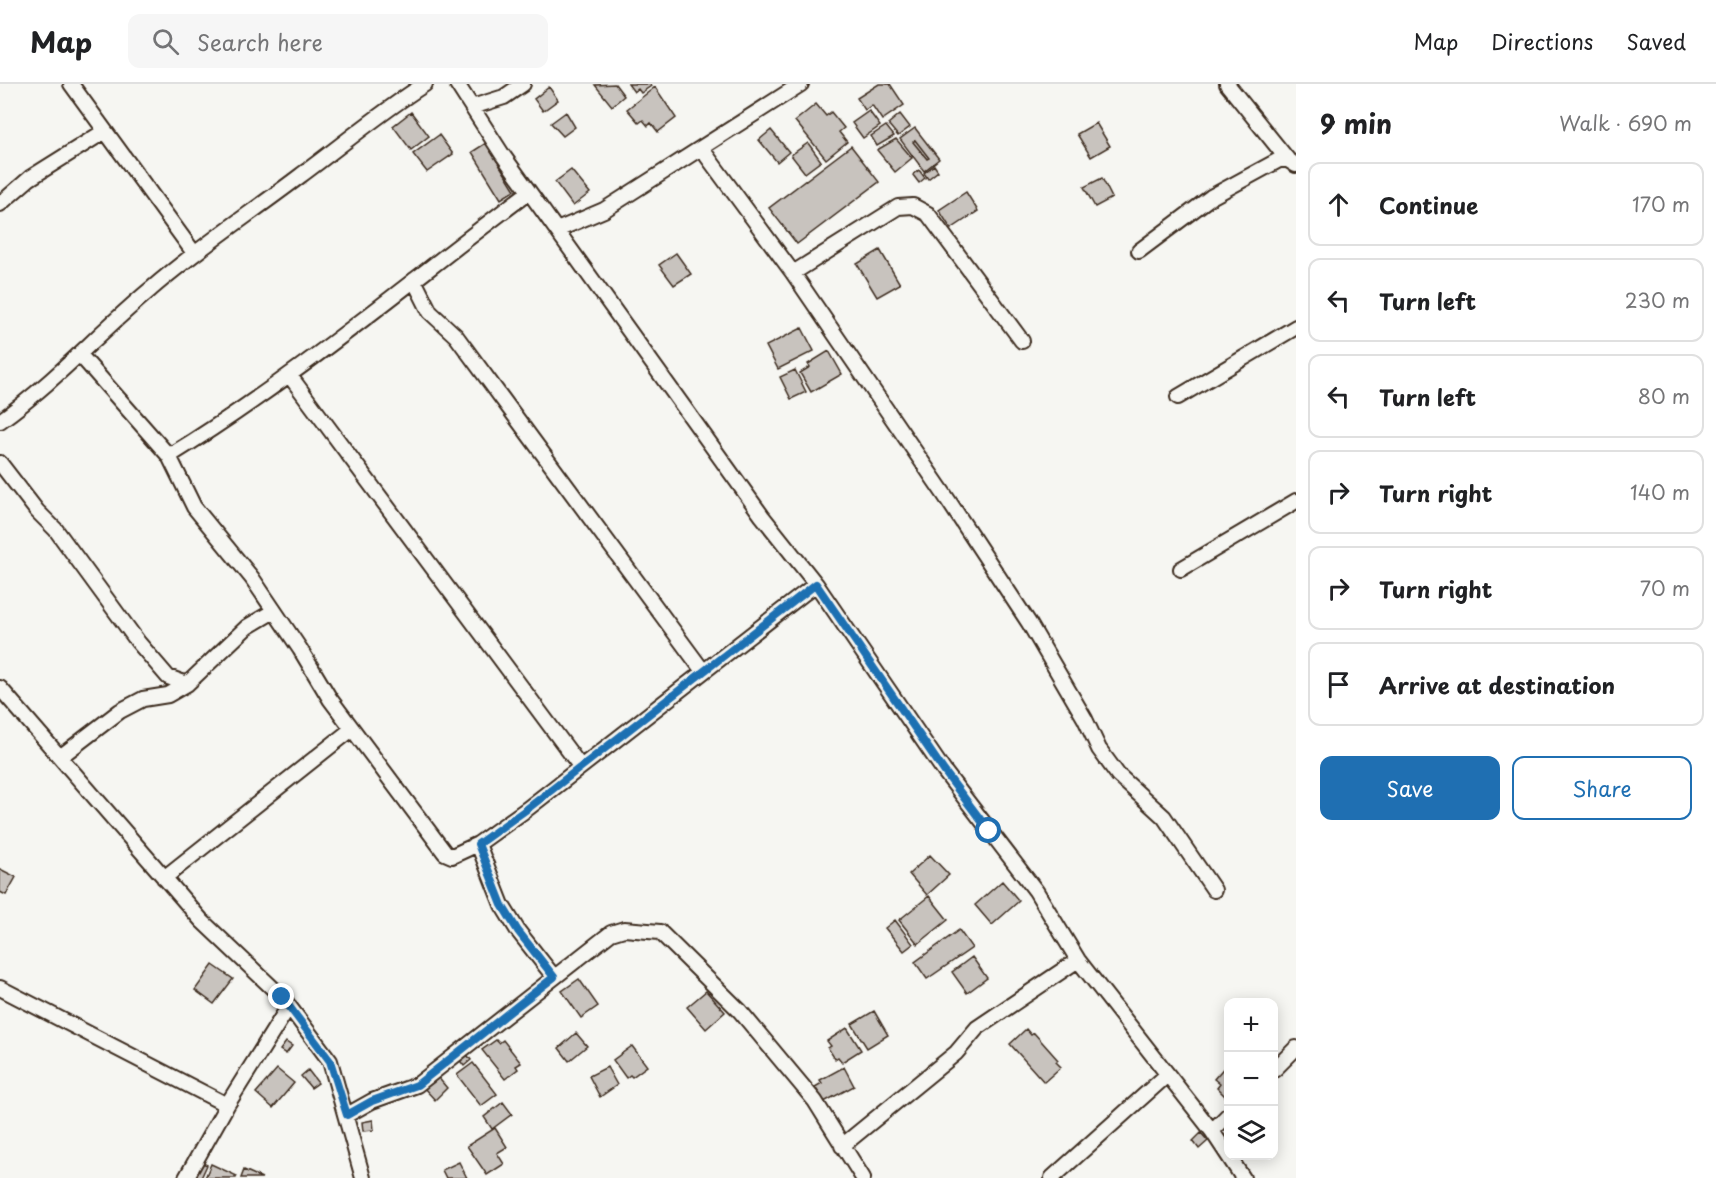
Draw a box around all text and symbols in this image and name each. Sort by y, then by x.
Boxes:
search box [128,14,548,68]
text: Map [30,20,92,63]
icon: search [149,25,182,58]
text: Search here [197,25,323,58]
text: Map [1413,25,1458,57]
text: Directions [1491,25,1593,57]
text: Saved [1626,25,1686,57]
text: 9 min [1320,104,1392,143]
text: Walk · 690 m [1559,108,1692,138]
icon: ahead [1322,188,1355,221]
text: Continue [1379,188,1478,221]
text: 170 m [1632,189,1690,219]
icon: left [1322,284,1355,317]
text: Turn left [1379,284,1476,317]
text: 230 m [1625,285,1690,315]
icon: left [1322,380,1355,413]
text: Turn left [1379,380,1476,413]
text: 80 m [1638,381,1690,411]
icon: right [1322,476,1355,509]
text: Turn right [1379,476,1492,509]
text: 140 m [1630,477,1690,507]
icon: right [1322,572,1355,605]
text: Turn right [1379,572,1492,605]
text: 70 m [1640,573,1690,603]
icon: arrive [1322,668,1355,701]
text: Arrive at destination [1379,668,1615,701]
button: Save [1320,756,1500,820]
button: Share [1512,756,1692,820]
route start [975,817,1001,843]
route end [268,983,294,1009]
map controls [1224,998,1278,1160]
button: + [1224,998,1278,1052]
button: − [1224,1052,1278,1106]
button: layers [1224,1106,1278,1160]

